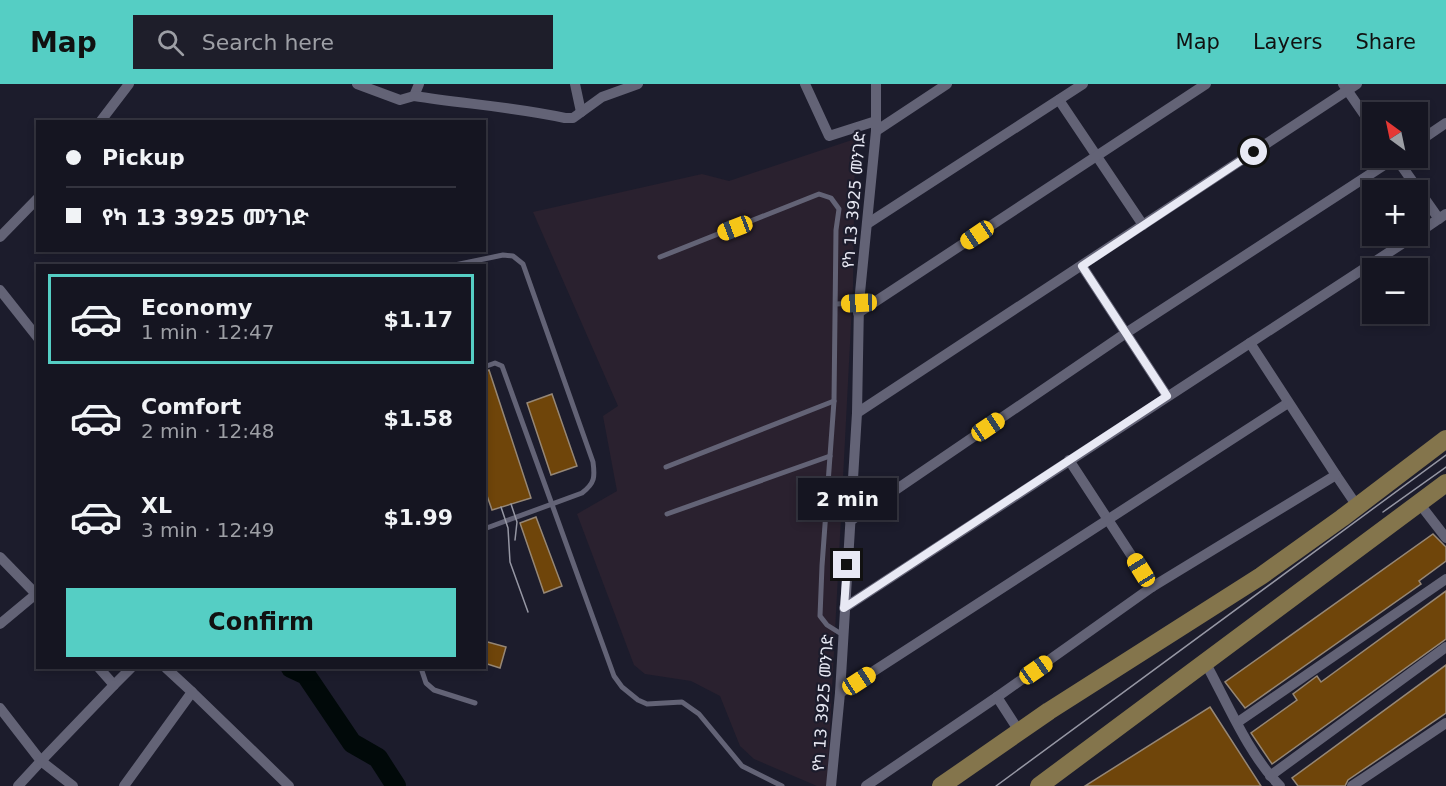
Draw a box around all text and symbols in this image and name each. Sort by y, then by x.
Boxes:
search box [133,15,553,69]
text: Map [30,26,97,59]
icon: search [154,26,187,59]
text: Search here [202,30,334,55]
text: Map [1176,30,1220,54]
text: Layers [1253,30,1322,54]
text: Share [1355,30,1416,54]
north arrow [1362,102,1428,168]
map controls [1362,102,1428,324]
street label: የካ 13 3925 መንገድ [839,130,869,269]
route start [1240,138,1267,165]
text: Pickup [102,145,185,170]
button: + [1362,180,1428,246]
text: የካ 13 3925 መንገድ [102,205,309,230]
car [715,213,755,243]
car [957,217,997,253]
button: − [1362,258,1428,324]
icon: car [69,292,123,346]
car [841,293,877,313]
text: Economy [141,295,252,320]
text: $1.17 [383,307,453,332]
text: 1 min · 12:47 [141,320,275,344]
icon: car [69,391,123,445]
text: Comfort [141,394,241,419]
text: $1.58 [383,406,453,431]
car [968,409,1008,445]
text: 2 min · 12:48 [141,419,275,443]
callout: 2 min [798,478,896,520]
text: 2 min [816,487,879,511]
icon: car [69,490,123,544]
text: XL [141,493,172,518]
text: $1.99 [383,505,453,530]
text: 3 min · 12:49 [141,518,275,542]
car [1124,550,1158,590]
route end [833,551,860,578]
button: Confirm [66,588,456,657]
street label: የካ 13 3925 መንገድ [809,633,837,772]
car [1016,652,1056,688]
car [839,664,879,698]

